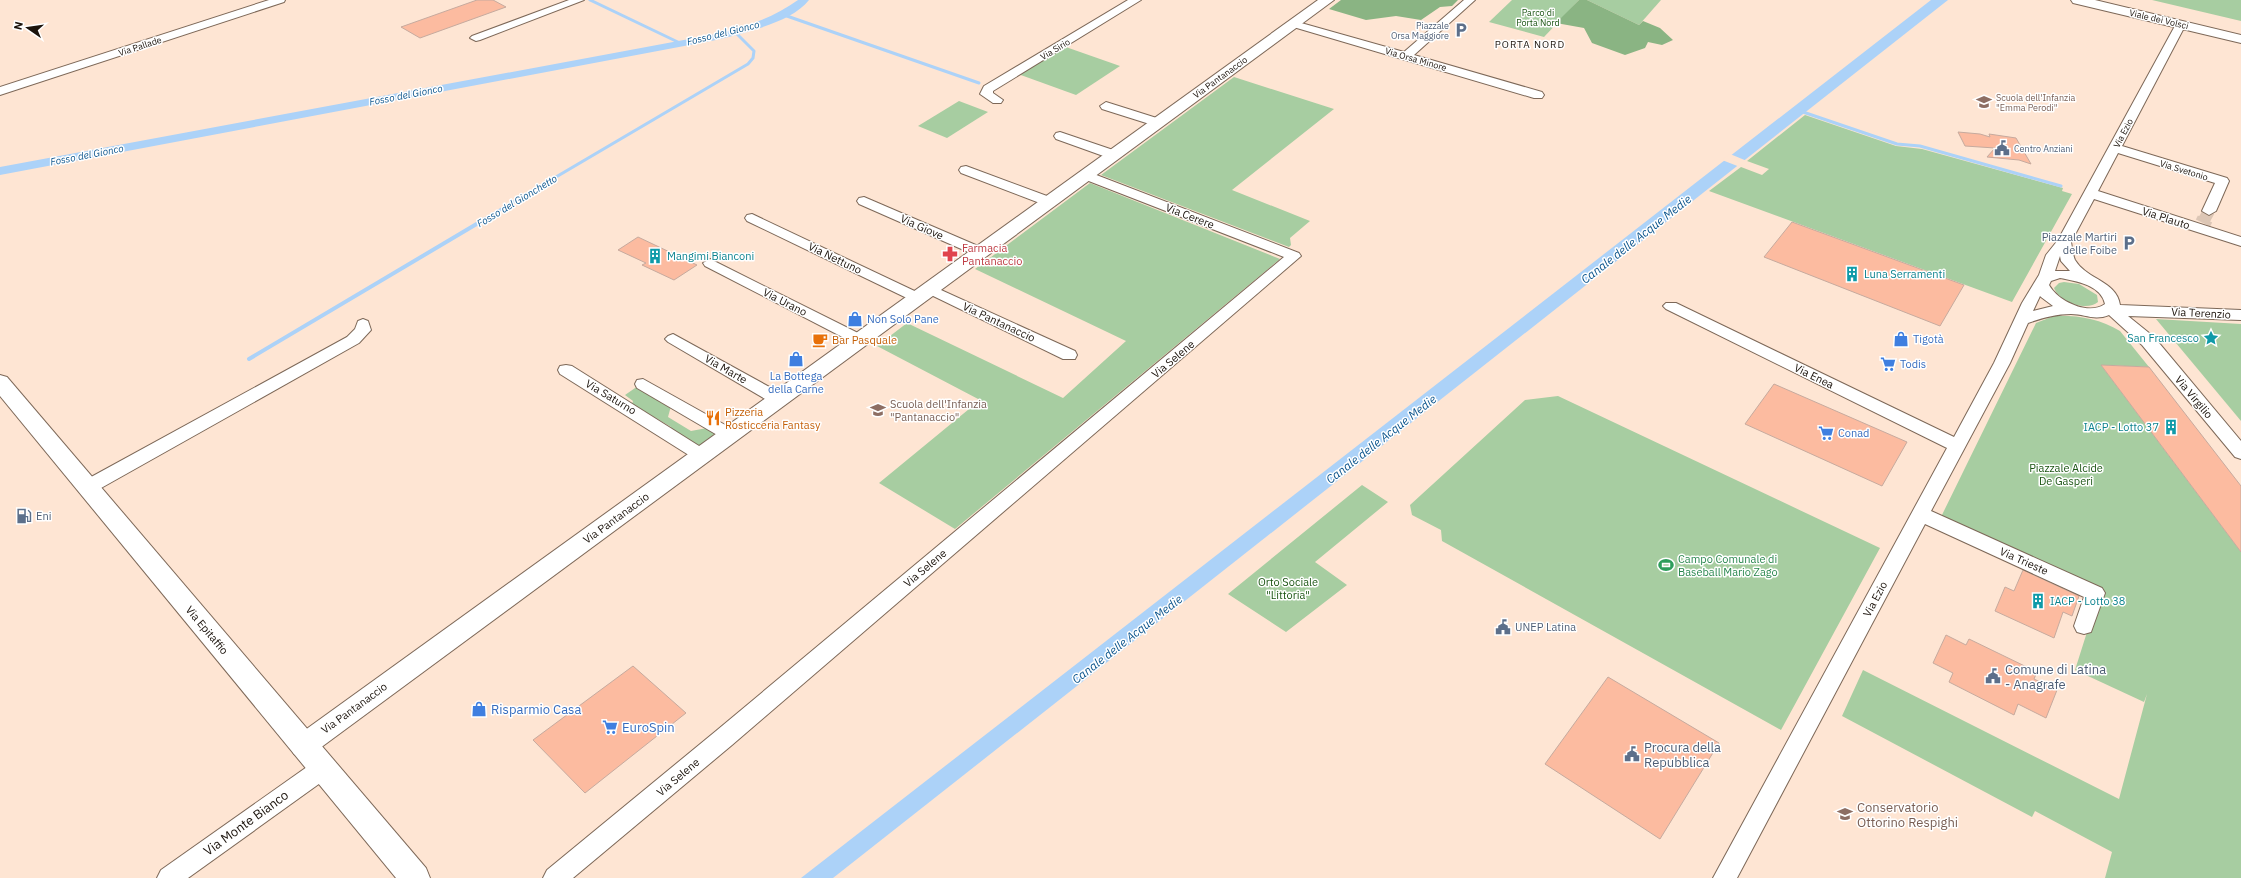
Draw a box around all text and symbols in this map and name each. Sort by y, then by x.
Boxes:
park label: Parco di Porta Nord [1516,7,1560,28]
street label: Viale dei Volsci [2128,7,2190,31]
north arrow [8,8,48,48]
water label: Fosso del Gionco [685,18,761,48]
text: N [11,20,26,31]
place label: Piazzale Orsa Maggiore [1391,20,1449,41]
parking icon: Piazzale Orsa Maggiore [1452,21,1470,39]
street label: Via Pallade [117,34,163,58]
street label: Via Sirio [1038,36,1072,62]
district label: PORTA NORD [1495,38,1565,51]
street label: Via Orsa Minore [1384,45,1448,73]
street label: Via Pantanaccio [1191,54,1249,100]
water label: Fosso del Gionco [368,81,444,108]
place label: Scuola dell'Infanzia "Emma Perodi" [1996,92,2075,113]
school or university icon: Scuola dell'Infanzia "Emma Perodi" [1975,93,1993,111]
street label: Via Ezio [2111,117,2135,149]
public building icon: Centro Anziani [1993,139,2011,157]
water label: Fosso del Gionco [49,141,125,168]
place label: Centro Anziani [2014,143,2073,154]
street label: Via Svetonio [2159,157,2209,183]
water label: Fosso del Gionchetto [474,172,560,230]
water label: Canale delle Acque Medie [1578,191,1694,287]
street label: Via Cerere [1164,200,1216,232]
street label: Via Plauto [2140,204,2192,232]
street label: Via Giove [898,211,946,243]
place label: Piazzale Martiri delle Foibe [2042,230,2117,257]
parking icon: Piazzale Martiri delle Foibe [2120,234,2138,252]
street label: Via Nettuno [806,239,864,277]
place label: Farmacia Pantanaccio [962,241,1022,268]
pharmacy icon: Farmacia Pantanaccio [941,245,959,263]
building icon: Mangimi Bianconi [646,247,664,265]
place label: Mangimi Bianconi [667,249,754,263]
building icon: Luna Serramenti [1843,265,1861,283]
place label: Luna Serramenti [1864,267,1945,281]
street label: Via Urano [761,285,809,319]
street label: Via Pantanaccio [961,299,1037,345]
street label: Via Terenzio [2171,304,2231,322]
shop icon: Non Solo Pane [846,310,864,328]
place label: Non Solo Pane [867,312,939,326]
place icon: San Francesco [2202,329,2220,347]
shop icon: Tigotà [1892,330,1910,348]
cafe icon: Bar Pasquale [811,331,829,349]
place label: San Francesco [2127,331,2199,345]
place label: Tigotà [1913,332,1944,346]
place label: Bar Pasquale [832,333,897,347]
street label: Via Selene [1149,337,1197,381]
shop icon: La Bottega della Carne [787,350,805,368]
street label: Via Marte [702,351,750,387]
supermarket icon: Todis [1879,355,1897,373]
place label: Todis [1900,357,1926,371]
street label: Via Enea [1792,360,1836,392]
place label: La Bottega della Carne [768,369,824,396]
street label: Via Virgilio [2172,373,2216,421]
street label: Via Saturno [583,376,639,418]
water label: Canale delle Acque Medie [1323,391,1439,487]
place label: Scuola dell'Infanzia "Pantanaccio" [890,397,987,424]
school or university icon: Scuola dell'Infanzia "Pantanaccio" [869,401,887,419]
place label: Pizzeria Rosticceria Fantasy [725,405,821,432]
restaurant icon: Pizzeria Rosticceria Fantasy [704,409,722,427]
building icon: IACP - Lotto 37 [2162,418,2180,436]
place label: IACP - Lotto 37 [2084,420,2159,434]
supermarket icon: Conad [1817,424,1835,442]
place label: Conad [1838,426,1870,440]
park label: Piazzale Alcide De Gasperi [2029,461,2103,488]
street label: Via Pantanaccio [580,489,652,547]
fuel station icon: Eni [15,507,33,525]
place label: Eni [36,509,51,523]
street label: Via Trieste [1998,544,2050,578]
street label: Via Selene [901,546,949,590]
place label: Campo Comunale di Baseball Mario Zago [1678,552,1778,579]
sports icon: Campo Comunale di Baseball Mario Zago [1657,556,1675,574]
park label: Orto Sociale "Littoria" [1258,575,1318,602]
street label: Via Ezio [1860,579,1890,619]
water label: Canale delle Acque Medie [1069,591,1185,687]
building icon: IACP - Lotto 38 [2029,592,2047,610]
place label: IACP - Lotto 38 [2050,594,2125,608]
street label: Via Epitaffio [183,603,231,657]
public building icon: UNEP Latina [1494,618,1512,636]
place label: UNEP Latina [1515,620,1576,634]
place label: Comune di Latina - Anagrafe [2005,661,2106,693]
public building icon: Comune di Latina - Anagrafe [1984,667,2002,685]
street label: Via Pantanaccio [318,679,390,737]
shop icon: Risparmio Casa [470,700,488,718]
place label: Risparmio Casa [491,701,581,718]
supermarket icon: EuroSpin [601,718,619,736]
place label: EuroSpin [622,719,675,736]
place label: Procura della Repubblica [1644,739,1721,771]
public building icon: Procura della Repubblica [1623,745,1641,763]
street label: Via Selene [654,755,702,799]
street label: Via Monte Bianco [200,786,292,860]
place label: Conservatorio Ottorino Respighi [1857,799,1958,831]
school or university icon: Conservatorio Ottorino Respighi [1836,805,1854,823]

